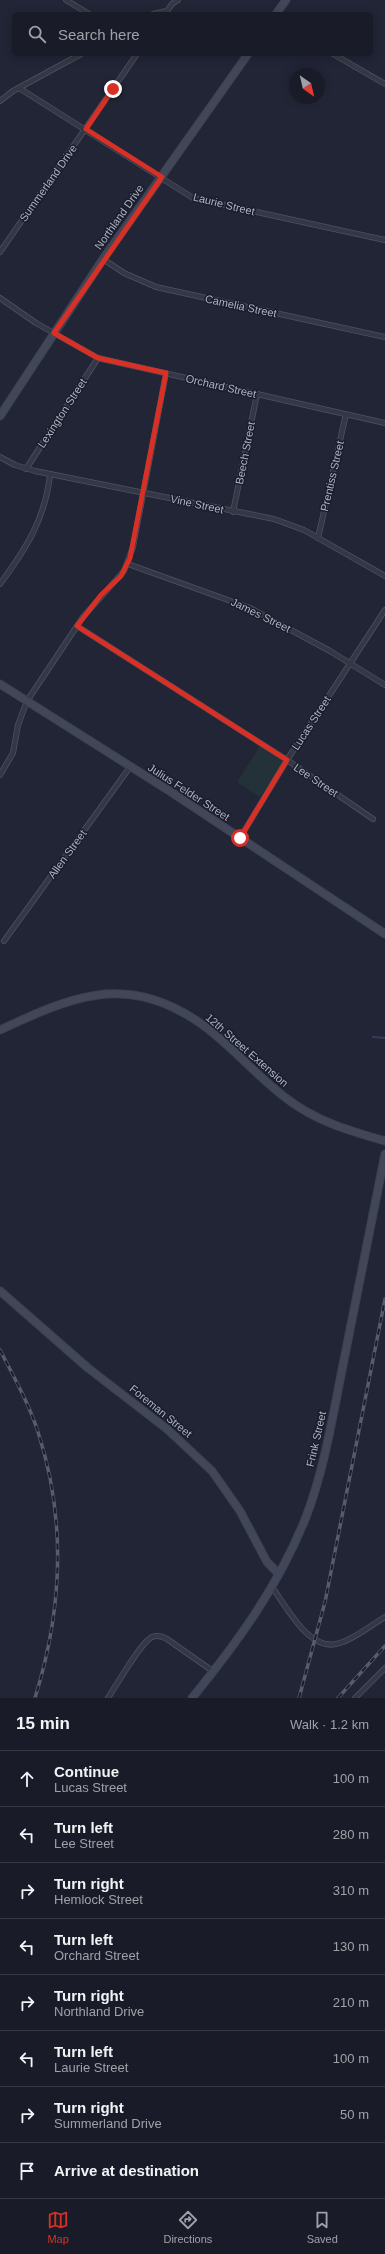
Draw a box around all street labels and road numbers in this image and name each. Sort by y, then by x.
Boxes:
street label: Summerland Drive [17,142,79,224]
street label: Northland Drive [92,182,146,252]
street label: Laurie Street [192,191,256,217]
street label: Camelia Street [204,293,278,319]
street label: Orchard Street [185,372,257,400]
street label: Lexington Street [35,376,89,450]
street label: Beech Street [233,421,257,485]
street label: Prentiss Street [318,440,346,512]
street label: Vine Street [169,492,225,516]
street label: James Street [229,595,293,635]
street label: Lucas Street [289,694,333,752]
street label: Julius Felder Street [146,761,232,823]
street label: Lee Street [292,761,340,799]
street label: Allen Street [45,827,89,881]
street label: 12th Street Extension [203,1011,291,1089]
street label: Foreman Street [128,1382,194,1440]
street label: Frink Street [304,1410,328,1468]

